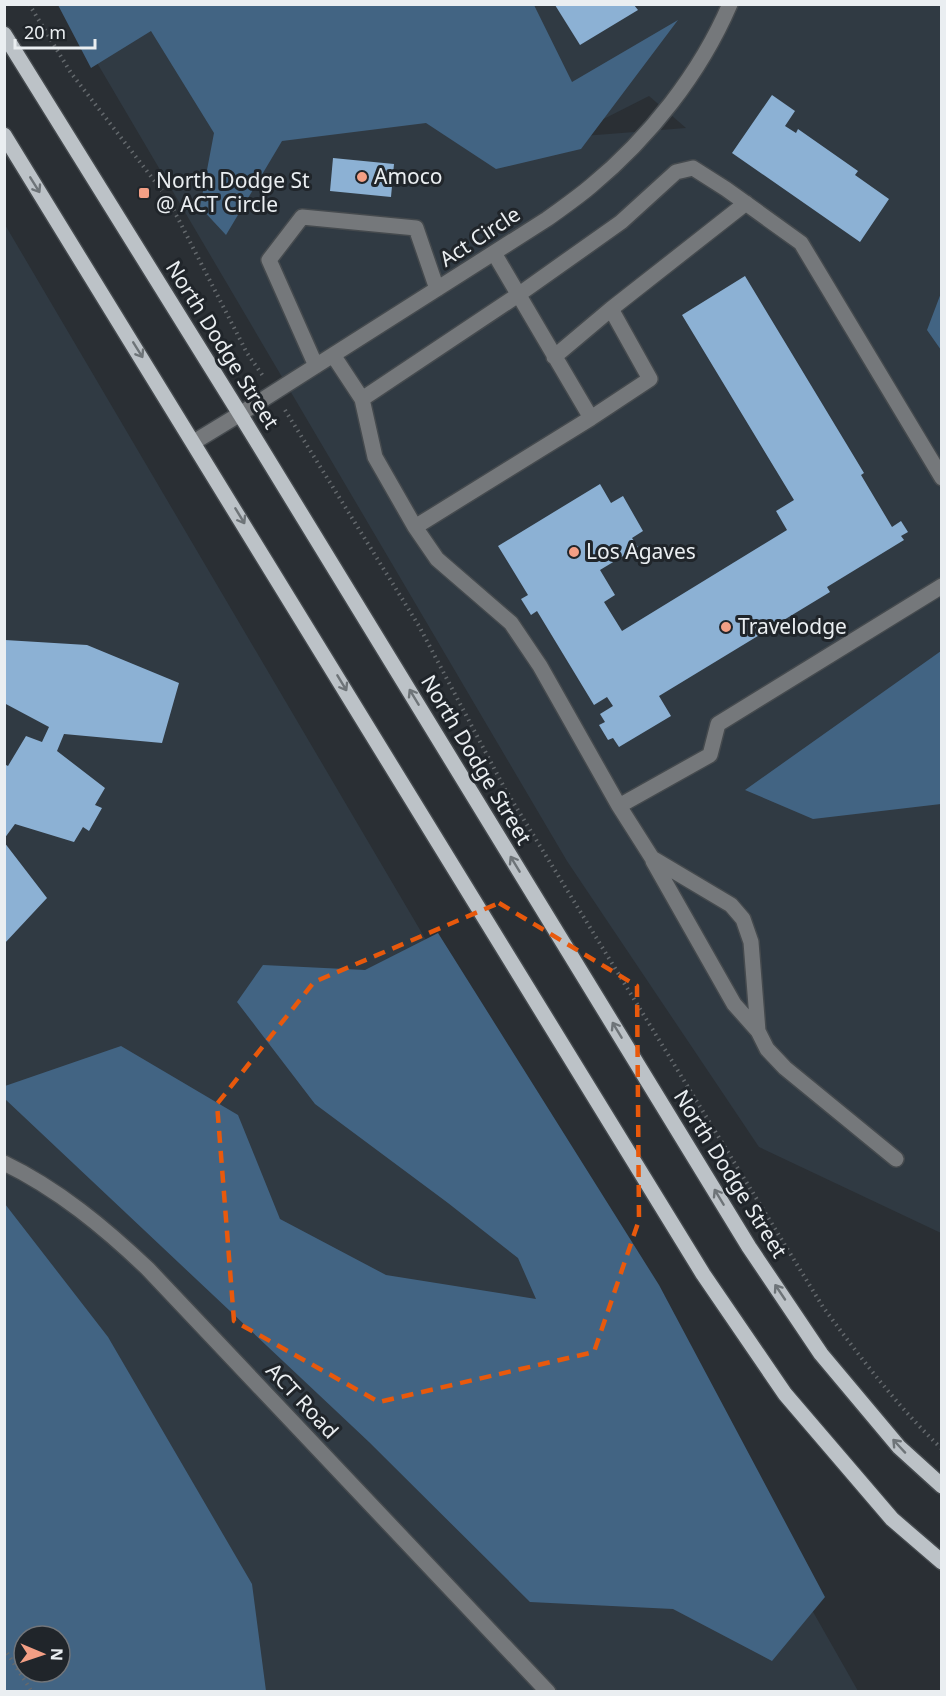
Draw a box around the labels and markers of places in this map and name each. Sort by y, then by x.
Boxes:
place label: Amoco [374,162,443,190]
place label: North Dodge St @ ACT Circle [156,166,310,218]
marker: Amoco [355,170,369,184]
marker: North Dodge St @ ACT Circle [137,186,151,200]
place label: Los Agaves [586,537,696,565]
marker: Los Agaves [567,545,581,559]
place label: Travelodge [738,612,847,640]
marker: Travelodge [719,620,733,634]

